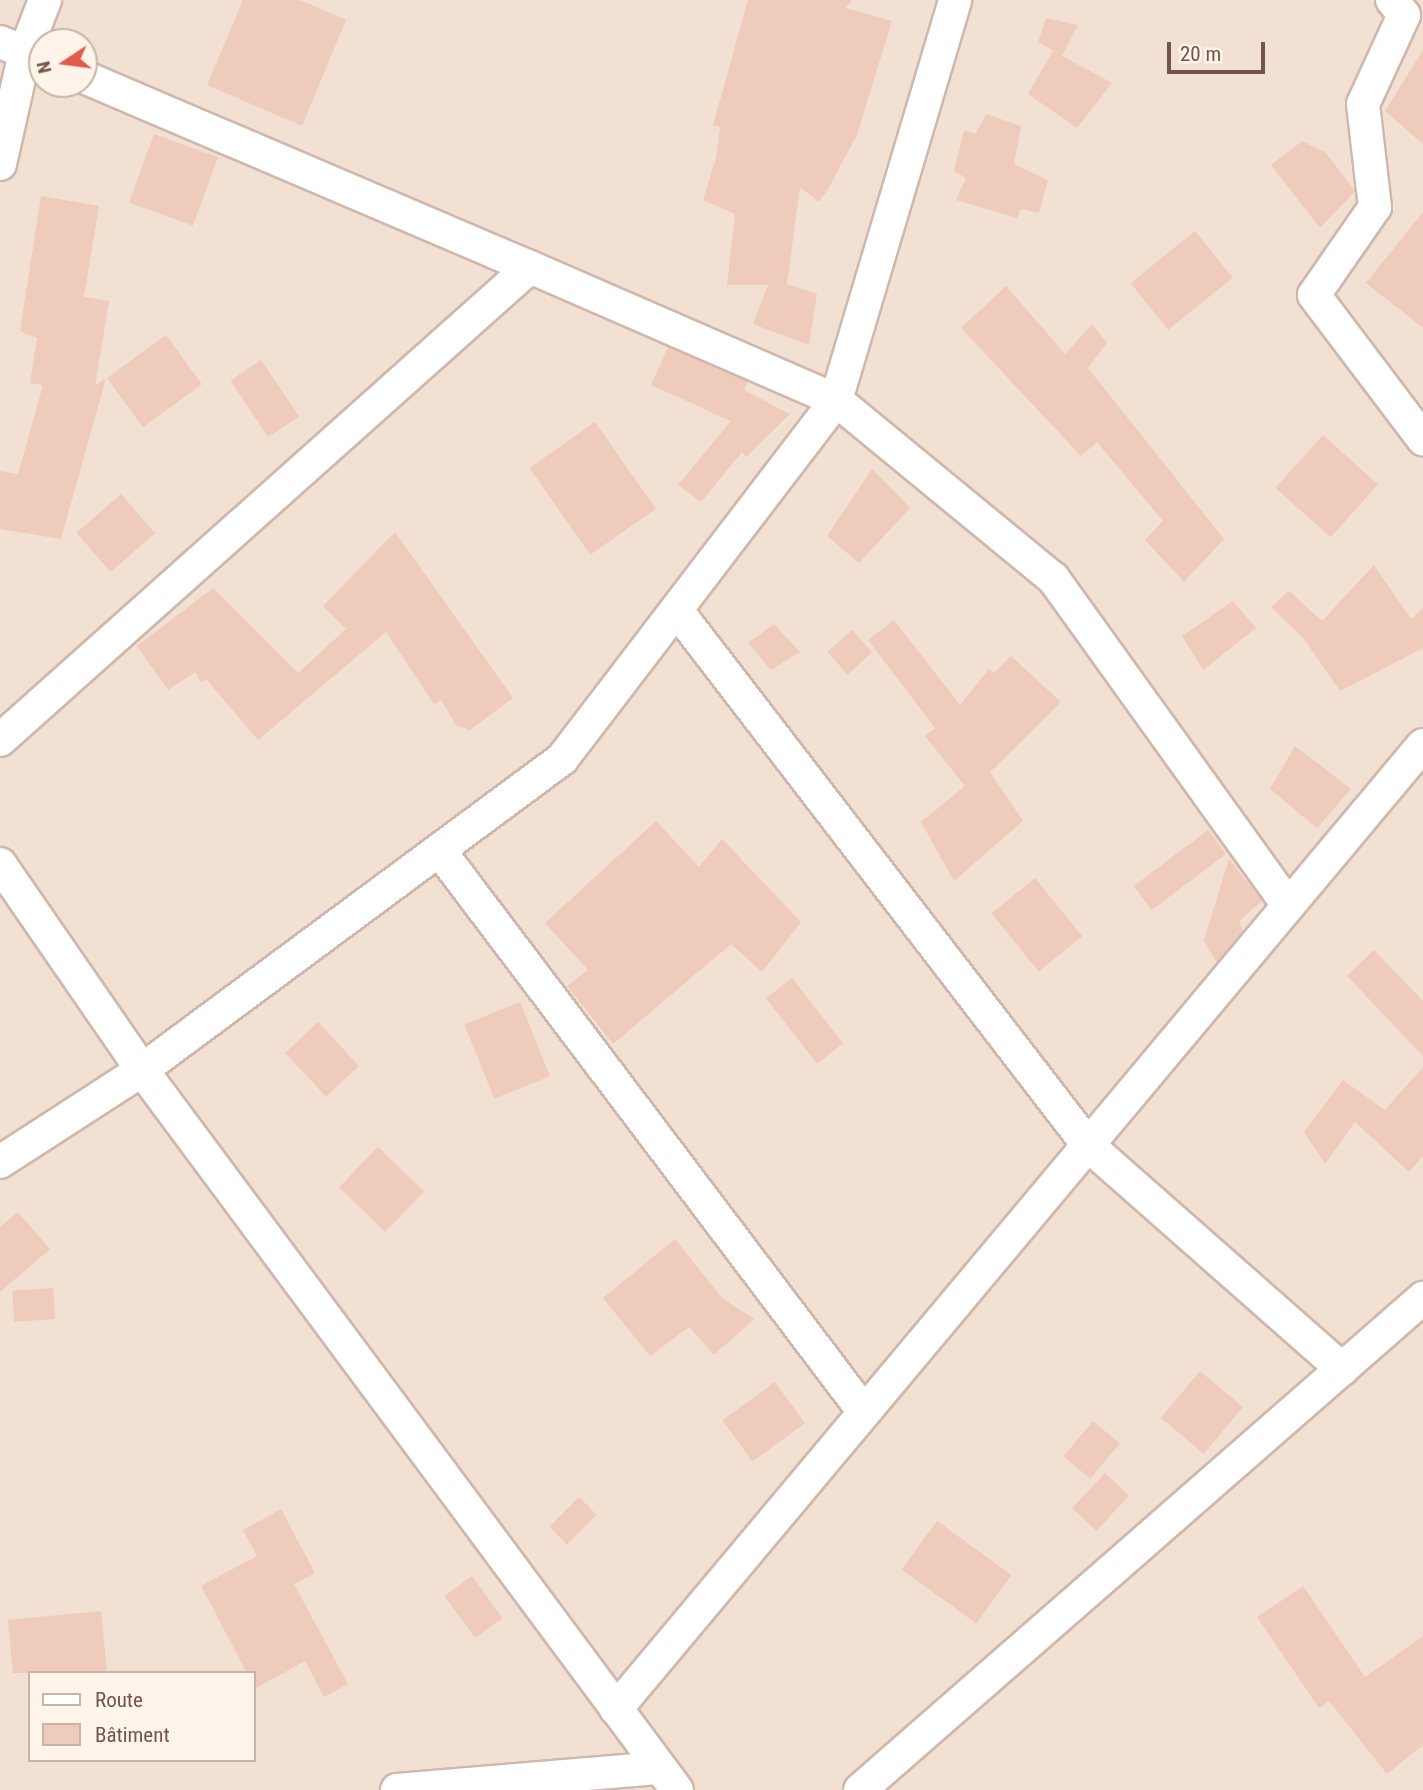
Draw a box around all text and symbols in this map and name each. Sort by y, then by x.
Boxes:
north arrow [28,28,98,98]
scale bar [1171,28,1269,72]
text: 20 m [1180,42,1221,66]
text: N [31,59,57,76]
legend [28,1671,256,1762]
text: Route [95,1688,143,1712]
text: Bâtiment [95,1723,170,1747]

